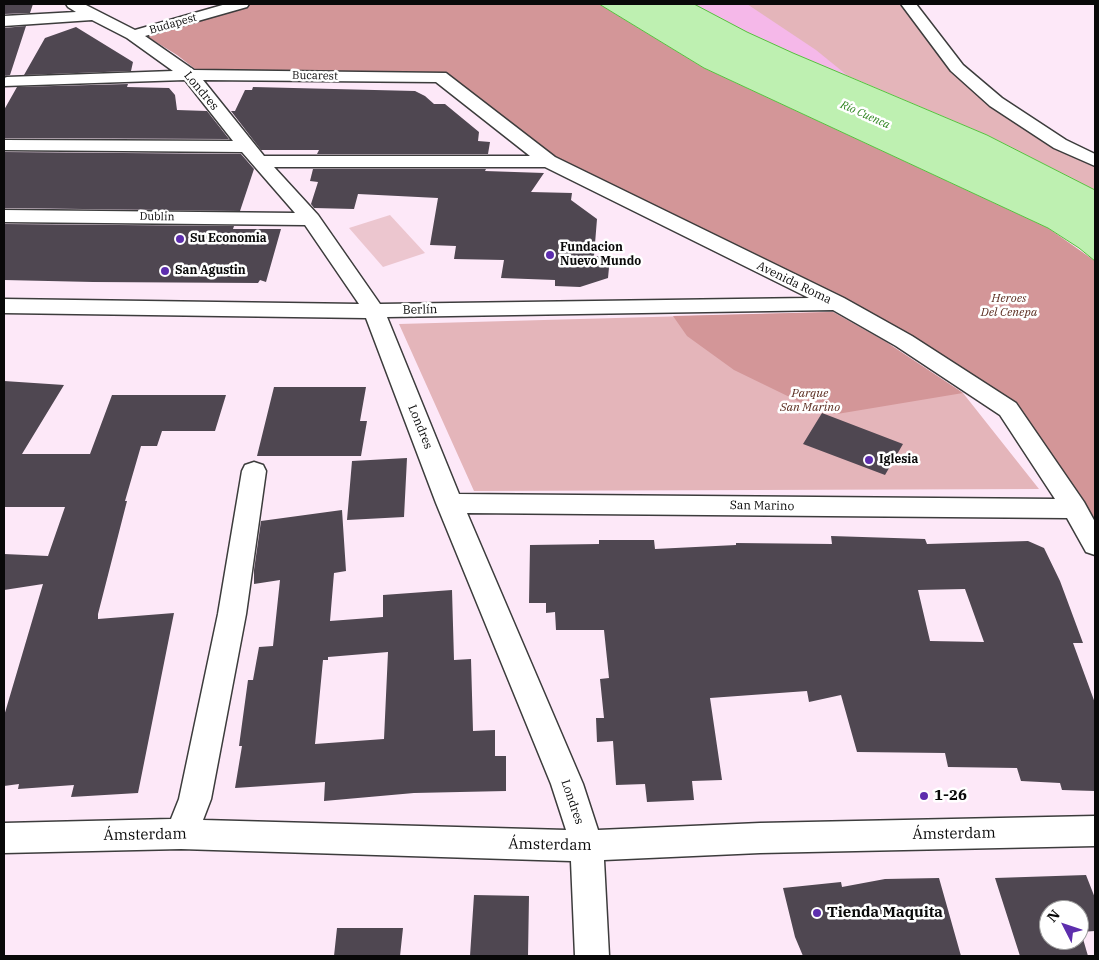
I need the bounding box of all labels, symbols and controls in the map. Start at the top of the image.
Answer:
street label: Budapest [148,11,198,37]
street label: Londres [181,69,221,113]
street label: Bucarest [292,69,338,83]
water label: Río Cuenca [838,98,892,132]
street label: Dublin [139,210,175,224]
place label: Su Economia [190,232,267,246]
marker: Su Economia [174,233,186,245]
place label: Fundacion Nuevo Mundo [560,241,641,269]
marker: Fundacion Nuevo Mundo [544,249,556,261]
street label: Avenida Roma [754,259,834,307]
place label: San Agustin [175,264,246,278]
marker: San Agustin [159,265,171,277]
park label: Heroes Del Cenepa [981,292,1037,320]
street label: Berlín [402,302,438,318]
park label: Parque San Marino [780,387,840,415]
street label: Londres [405,403,435,451]
place label: Iglesia [879,453,918,467]
marker: Iglesia [863,454,875,466]
street label: San Marino [730,498,794,514]
street label: Londres [558,778,586,826]
place label: 1-26 [934,787,967,805]
marker: 1-26 [918,790,930,802]
street label: Ámsterdam [912,824,996,844]
street label: Ámsterdam [103,825,187,845]
street label: Ámsterdam [508,835,592,855]
north arrow [1039,900,1089,950]
place label: Tienda Maquita [827,904,943,922]
text: N [1043,906,1064,926]
marker: Tienda Maquita [811,907,823,919]

